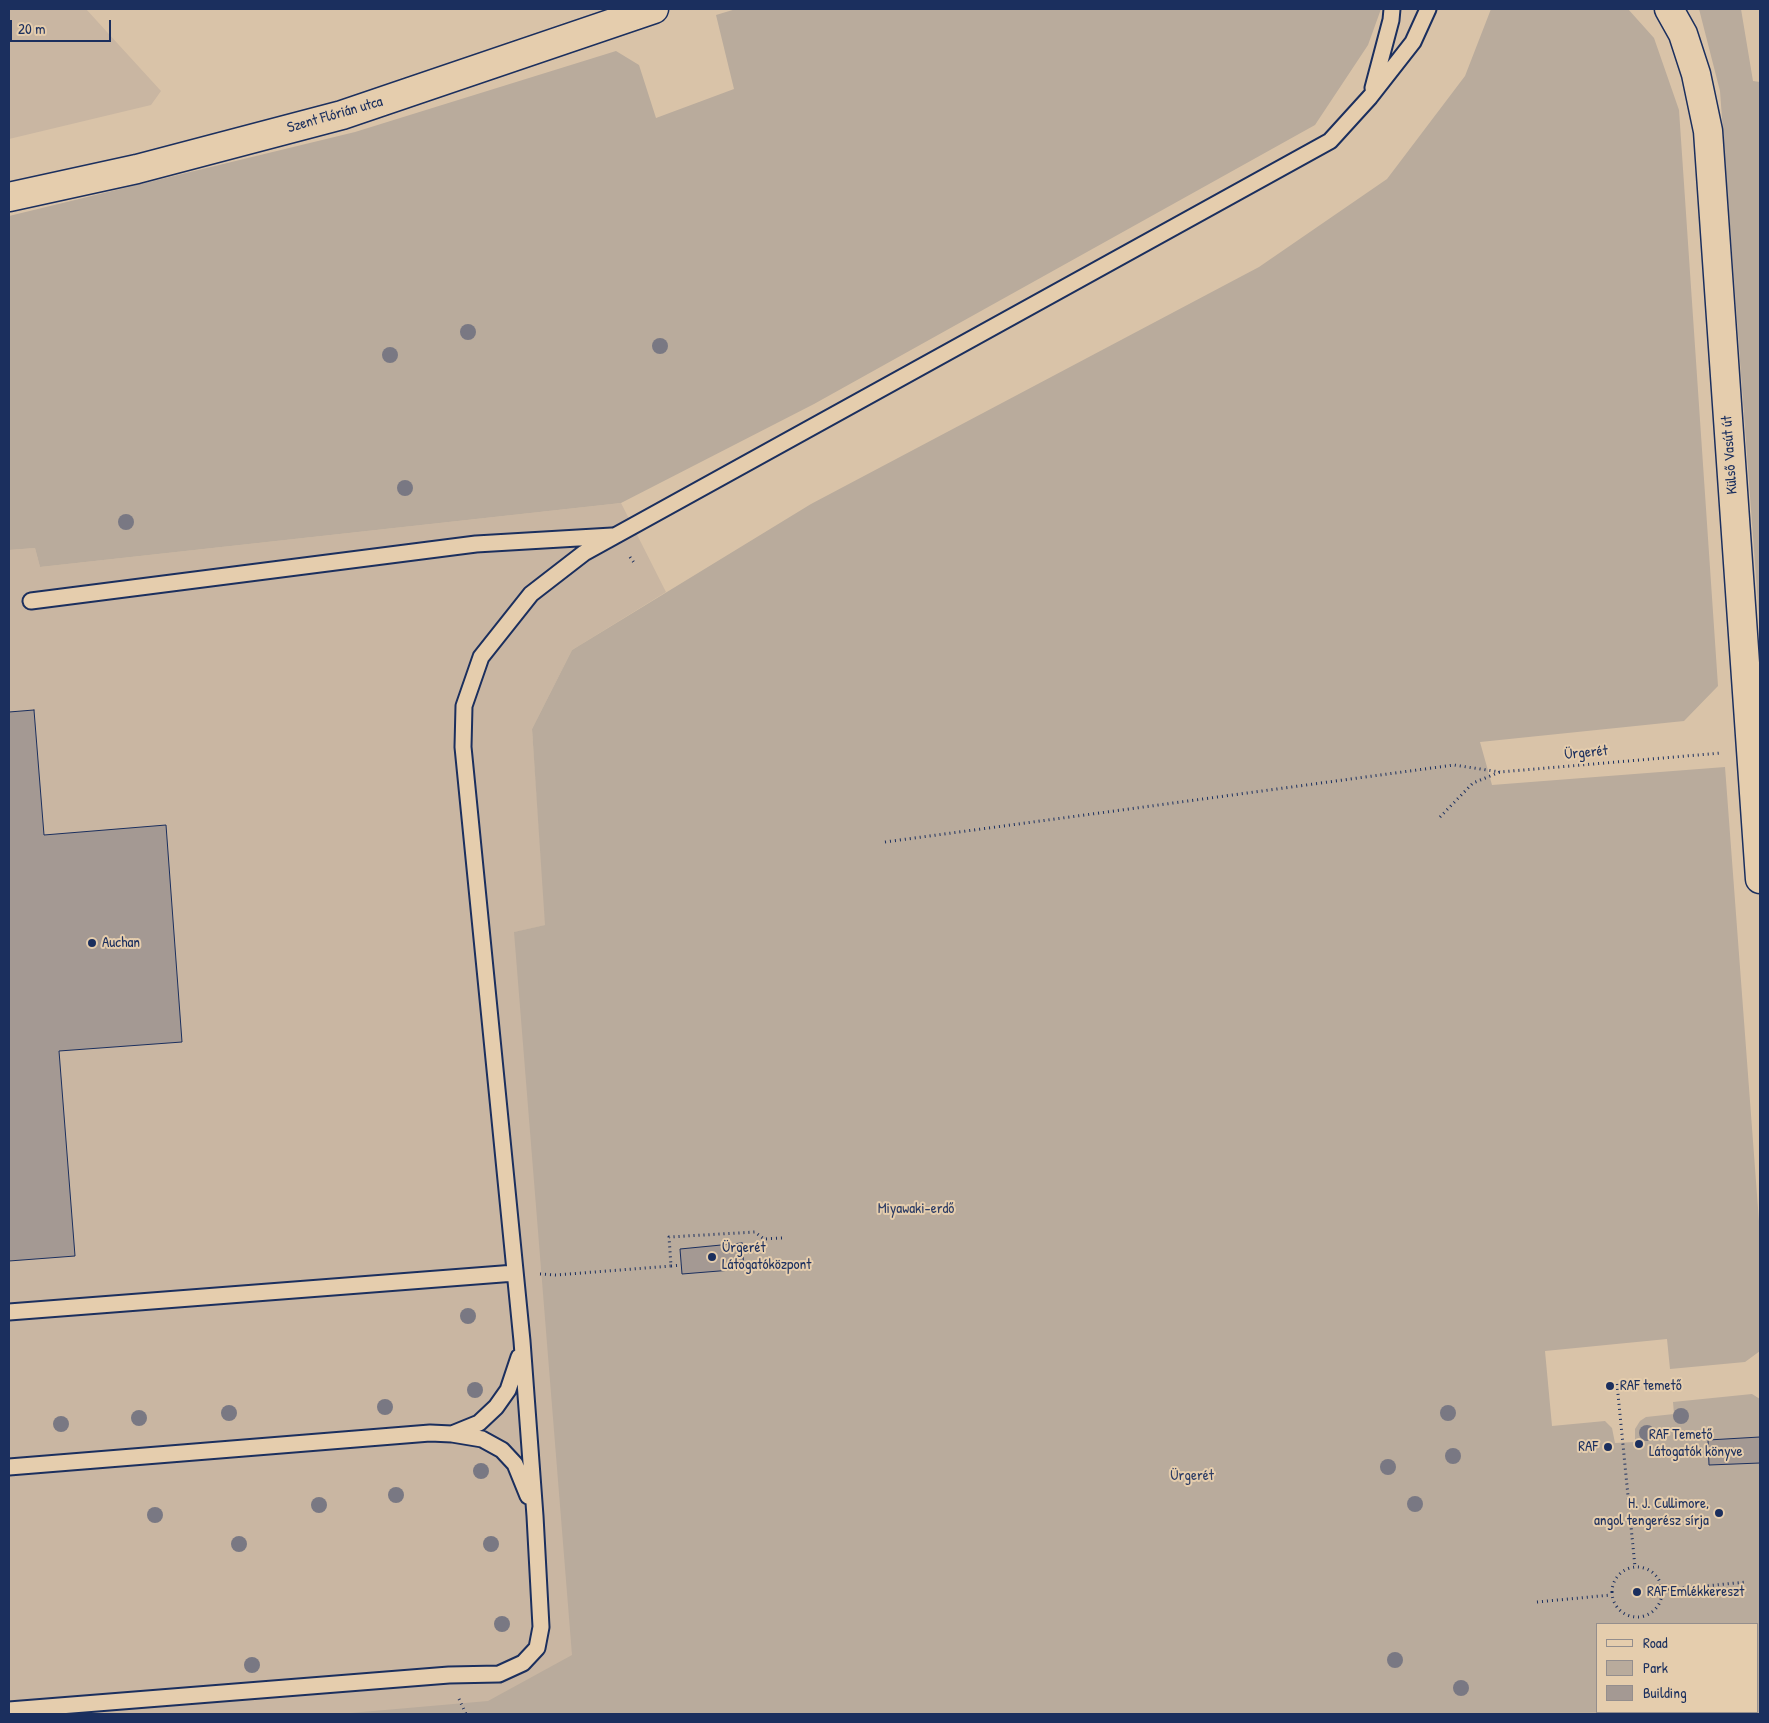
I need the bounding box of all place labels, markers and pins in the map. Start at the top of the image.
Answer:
place label: Auchan [102,934,140,952]
marker: Auchan [86,937,98,949]
place label: Ürgerét Látogatóközpont [722,1239,812,1274]
marker: Ürgerét Látogatóközpont [706,1251,718,1263]
place label: RAF temető [1620,1377,1682,1395]
marker: RAF temető [1604,1380,1616,1392]
place label: RAF Temető Látogatók könyve [1649,1426,1742,1461]
place label: RAF [1578,1438,1598,1456]
marker: RAF Temető Látogatók könyve [1633,1438,1645,1450]
marker: RAF [1602,1441,1614,1453]
place label: H. J. Cullimore, angol tengerész sírja [1594,1495,1709,1530]
marker: H. J. Cullimore, angol tengerész sírja [1713,1507,1725,1519]
place label: RAF Emlékkereszt [1647,1583,1745,1601]
marker: RAF Emlékkereszt [1631,1586,1643,1598]

